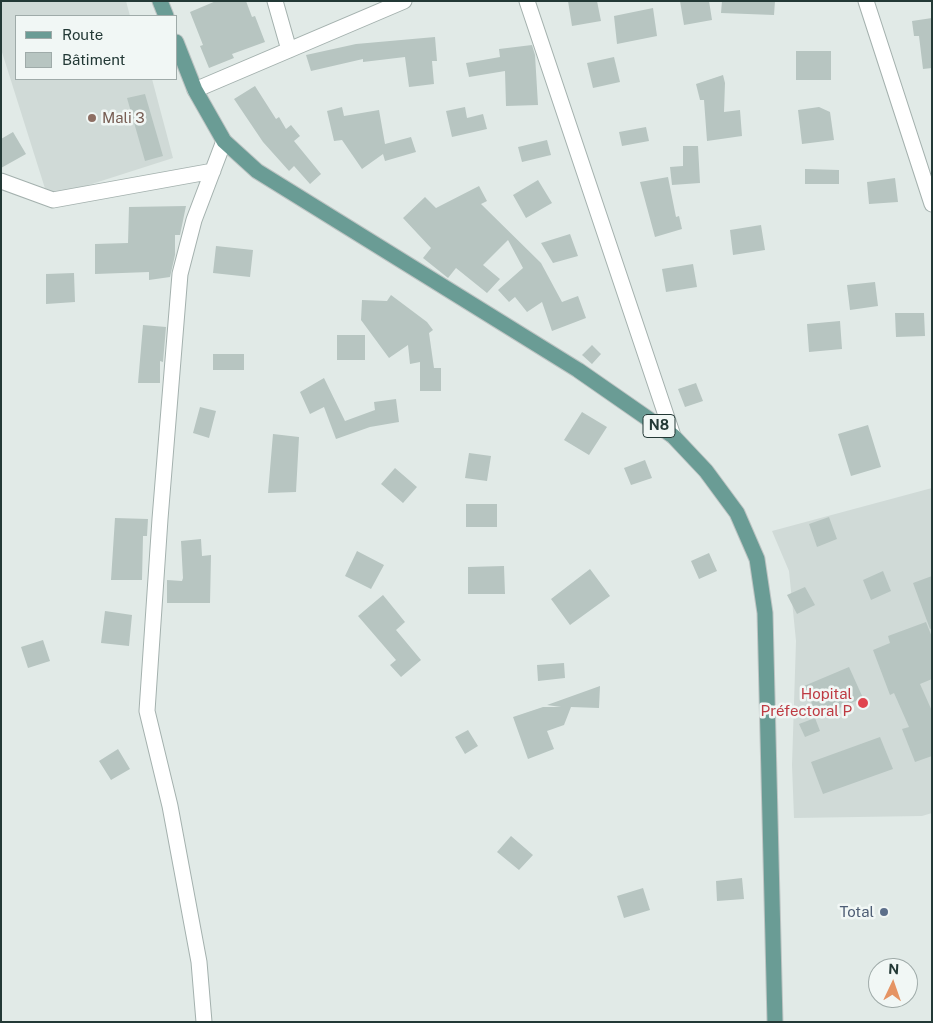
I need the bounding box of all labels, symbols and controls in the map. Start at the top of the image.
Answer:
legend [15,15,178,80]
text: Route [62,26,103,43]
text: Bâtiment [62,51,125,68]
place label: Mali 3 [102,109,145,127]
marker: Mali 3 [86,112,98,124]
road number: N8 [643,414,675,438]
place label: Hopital Préfectoral P [761,685,852,720]
marker: Hopital Préfectoral P [856,696,870,710]
place label: Total [839,903,874,921]
marker: Total [878,906,890,918]
north arrow [868,958,918,1008]
text: N [888,961,900,977]

